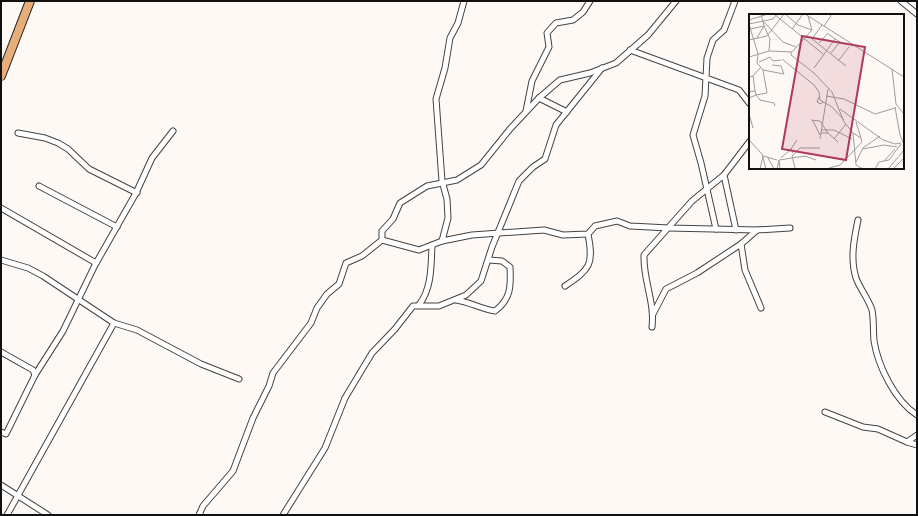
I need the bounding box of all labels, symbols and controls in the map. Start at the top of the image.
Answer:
inset map [749,14,904,169]

